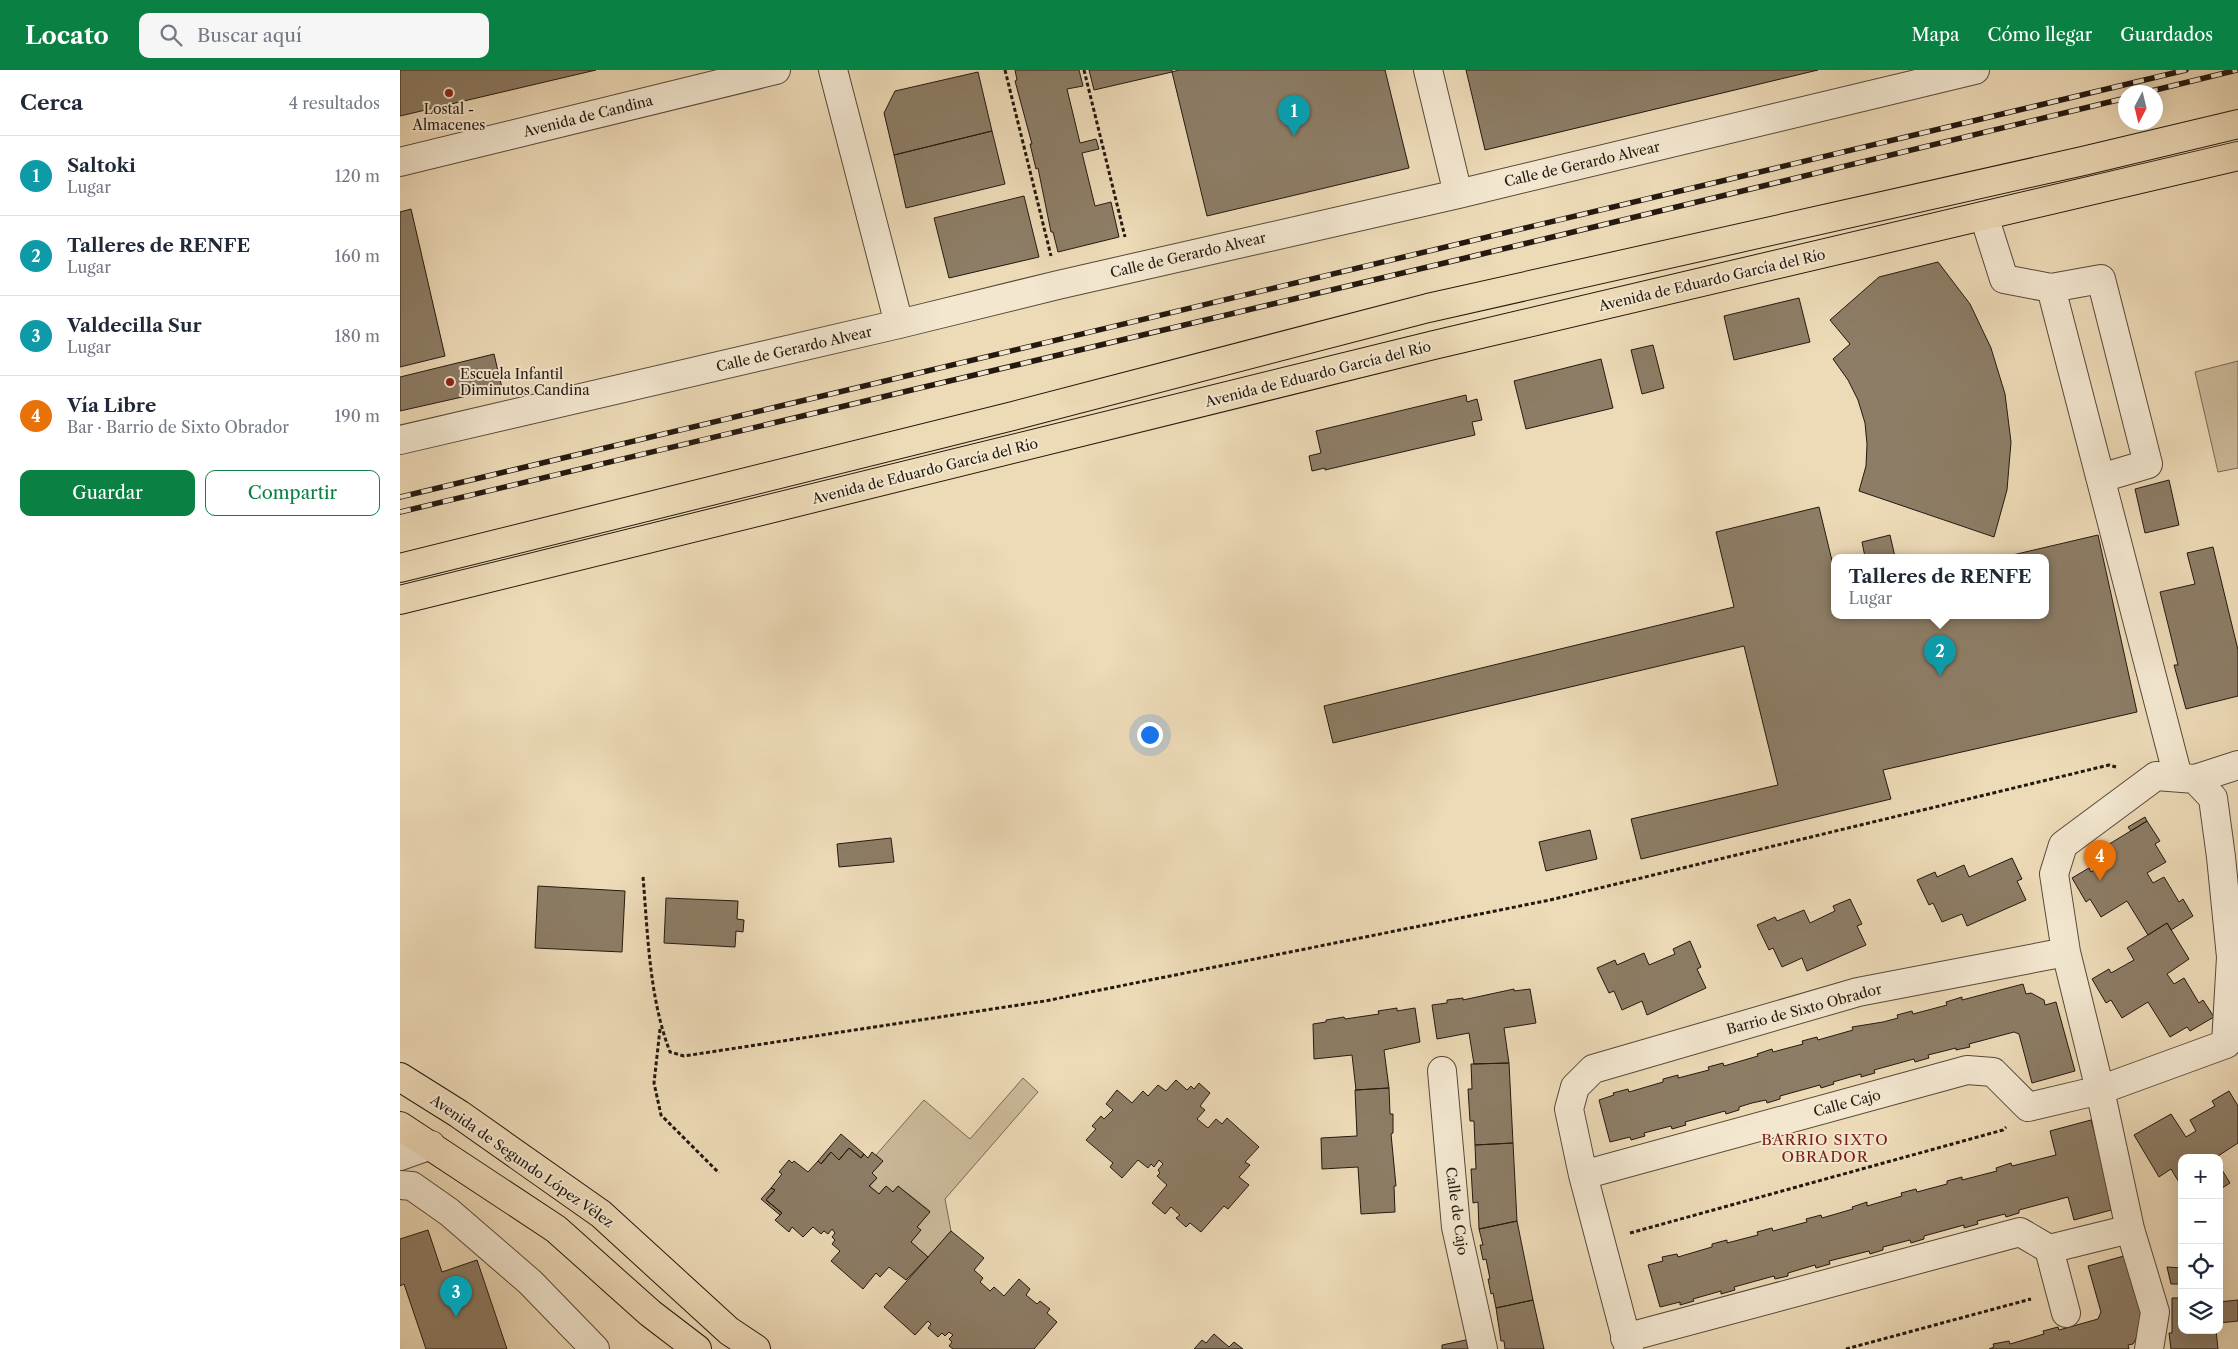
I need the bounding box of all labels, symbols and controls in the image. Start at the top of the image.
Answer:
search box [139,13,489,58]
text: Locato [25,21,109,50]
icon: search [157,21,185,49]
text: Buscar aquí [197,24,302,47]
text: Mapa [1911,24,1960,46]
text: Cómo llegar [1988,24,2092,46]
text: Guardados [2120,24,2213,46]
north arrow [2118,85,2163,130]
marker: Lostal - Almacenes [443,87,455,99]
text: Cerca [20,90,83,115]
street label: Avenida de Candina [520,91,655,141]
text: 4 resultados [289,93,380,113]
pin: 1 [1278,95,1310,136]
place label: Lostal - Almacenes [412,100,485,134]
street label: Calle de Gerardo Alvear [1502,137,1662,191]
text: Saltoki [67,154,136,177]
text: 1 [32,166,40,186]
text: 120 m [335,166,380,186]
text: Lugar [67,177,111,197]
street label: Calle de Gerardo Alvear [1108,228,1268,282]
text: Talleres de RENFE [67,234,250,257]
street label: Avenida de Eduardo García del Río [1596,245,1827,315]
text: 2 [31,246,41,266]
text: 160 m [335,246,380,266]
text: Lugar [67,257,111,277]
text: Valdecilla Sur [67,314,202,337]
street label: Calle de Gerardo Alvear [714,322,874,376]
text: 3 [31,326,41,346]
text: 180 m [334,326,380,346]
text: Lugar [67,337,111,357]
street label: Avenida de Eduardo García del Río [1202,337,1433,411]
place label: Escuela Infantil Diminutos Candina [460,365,590,399]
marker: Escuela Infantil Diminutos Candina [444,376,456,388]
text: Vía Libre [67,394,156,417]
text: 4 [31,406,41,426]
text: 190 m [335,406,380,426]
text: Bar · Barrio de Sixto Obrador [67,417,289,437]
street label: Avenida de Eduardo García del Río [809,434,1040,508]
button: Guardar [20,470,195,516]
button: Compartir [205,470,380,516]
popup [1831,554,2049,619]
text: Talleres de RENFE [1848,565,2032,588]
text: Lugar [1848,588,1892,608]
pin: 2 [1924,635,1956,676]
your location [1137,722,1163,748]
pin: 4 [2084,840,2116,881]
street label: Barrio de Sixto Obrador [1724,980,1884,1038]
street label: Calle Cajo [1811,1085,1883,1121]
street label: Avenida de Segundo López Vélez [426,1090,617,1231]
district label: BARRIO SIXTO OBRADOR [1761,1130,1889,1166]
map controls [2178,1154,2223,1334]
button: + [2178,1154,2223,1199]
street label: Calle de Cajo [1442,1166,1472,1256]
button: − [2178,1199,2223,1244]
button: locate [2178,1244,2223,1289]
pin: 3 [440,1276,472,1317]
button: layers [2178,1289,2223,1334]

